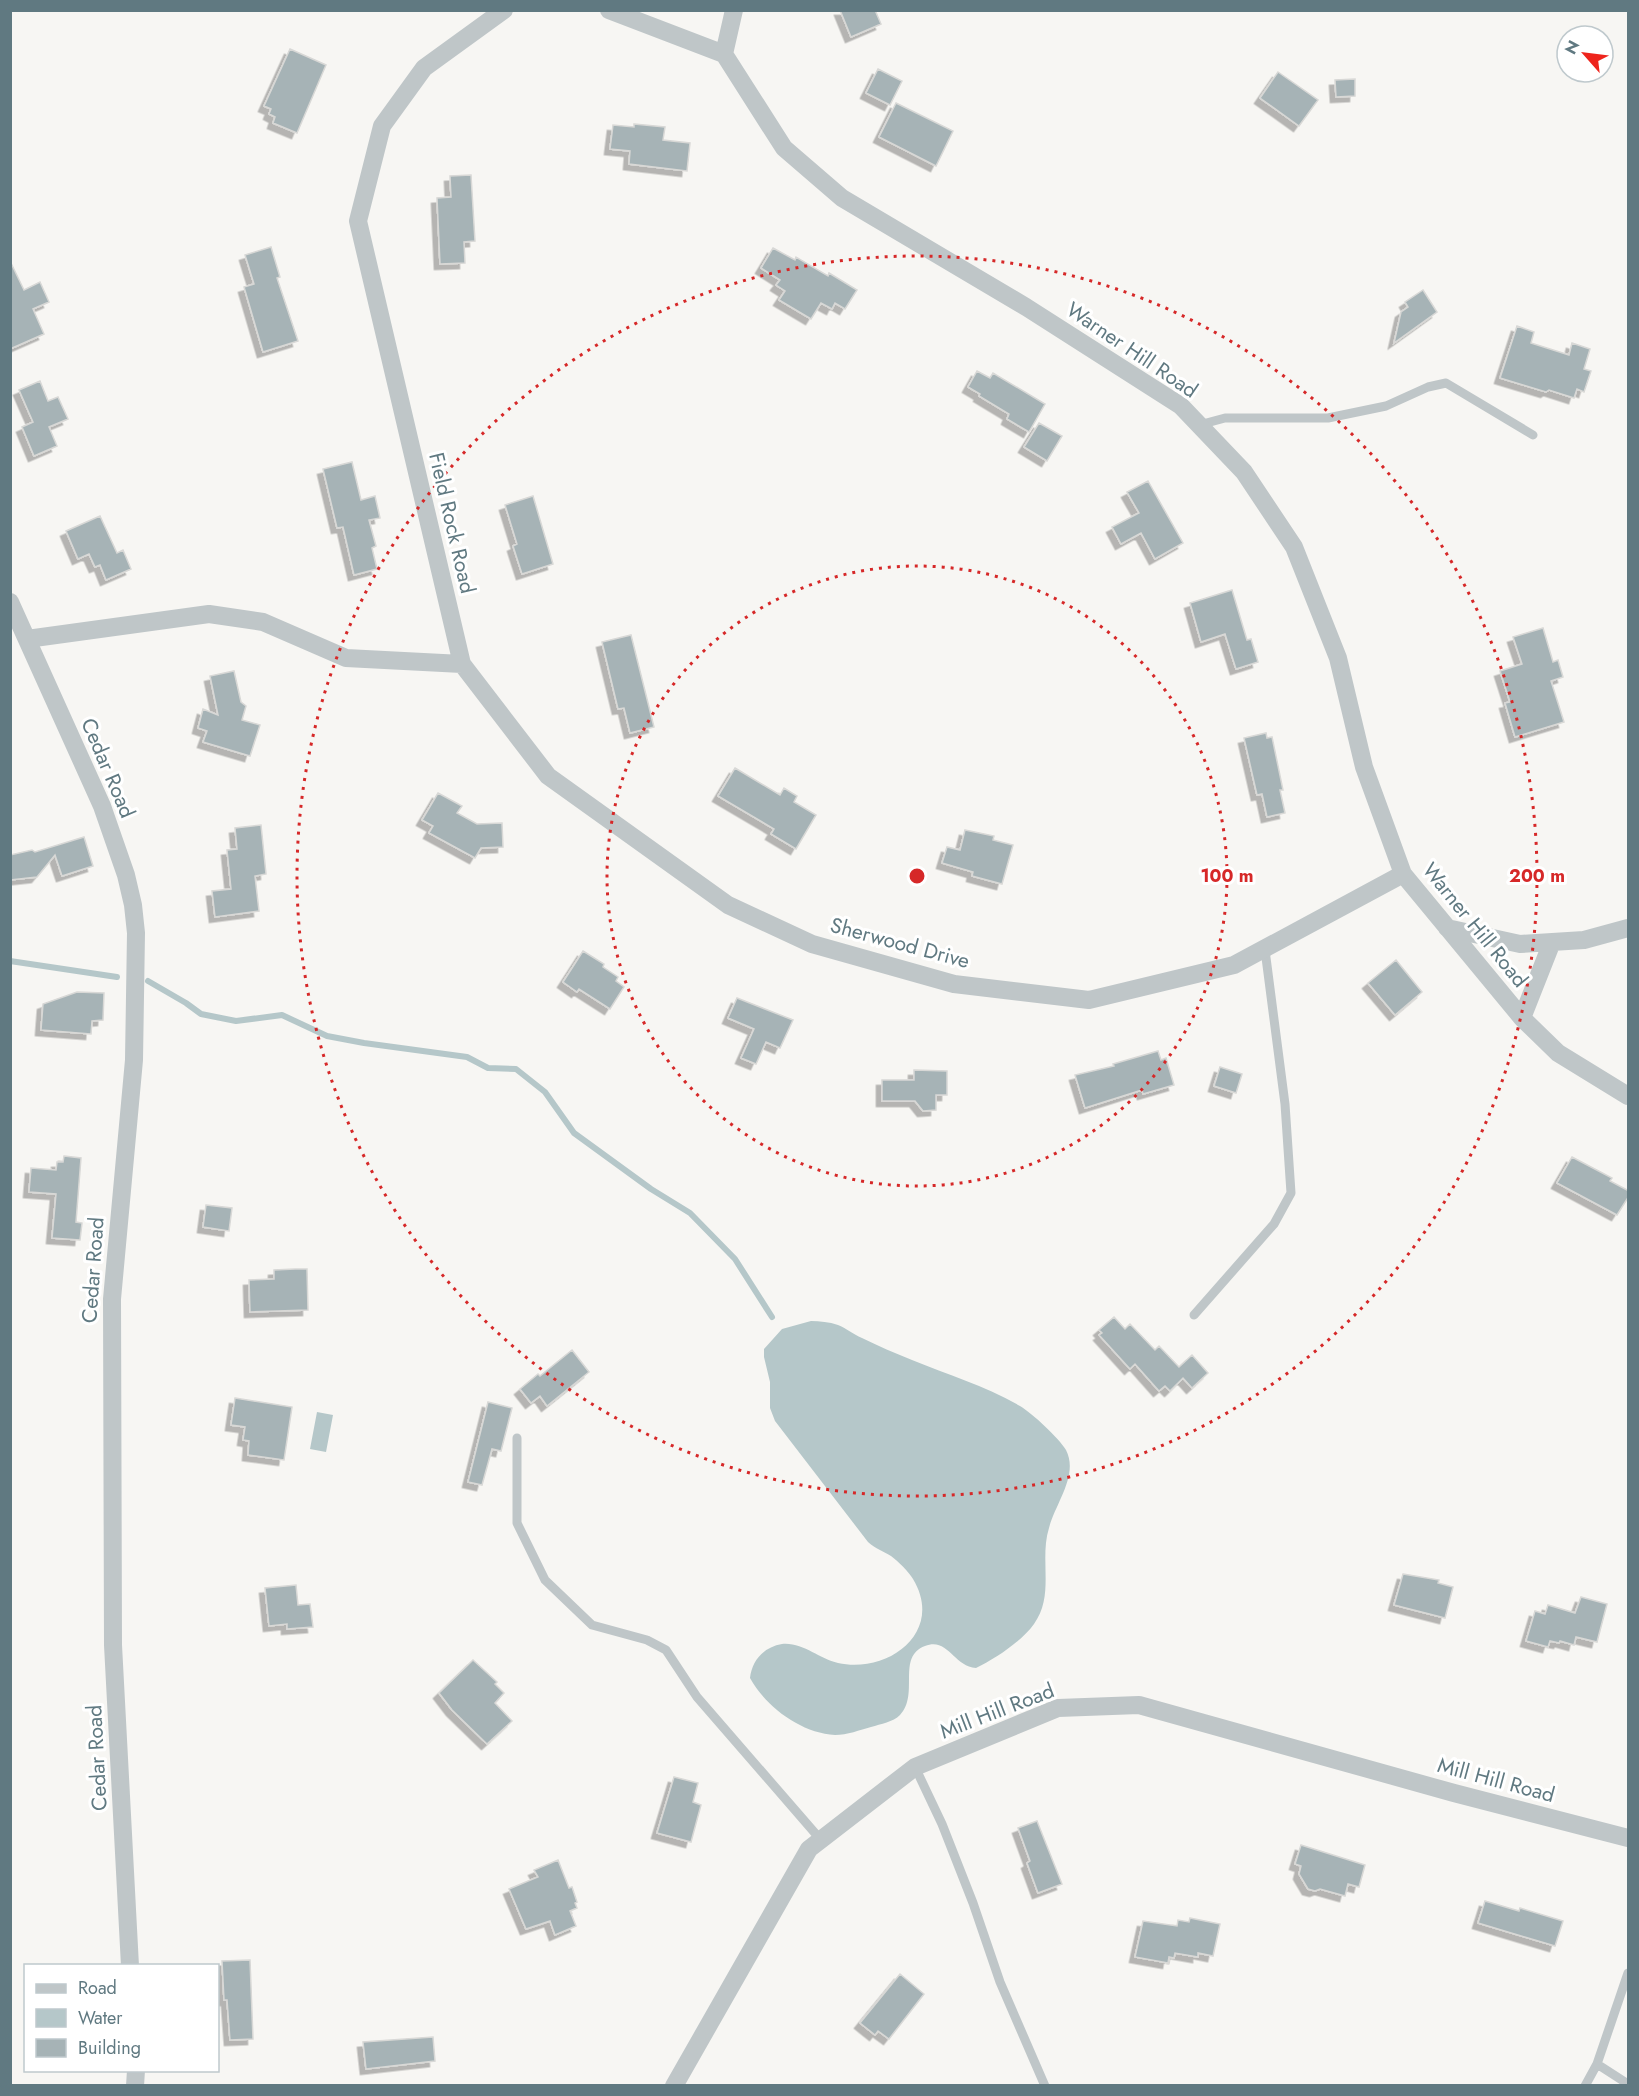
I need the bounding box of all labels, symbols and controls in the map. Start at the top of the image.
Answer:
north arrow [1555,24,1615,84]
text: N [1559,36,1585,58]
street label: Warner Hill Road [1060,295,1204,405]
street label: Field Rock Road [421,449,483,597]
street label: Cedar Road [73,713,143,823]
street label: Warner Hill Road [1415,856,1535,994]
text: 100 m [1200,863,1254,889]
text: 200 m [1509,863,1565,889]
centre of rings [907,866,927,886]
street label: Sherwood Drive [827,910,973,976]
street label: Cedar Road [74,1216,112,1324]
street label: Mill Hill Road [936,1675,1058,1747]
street label: Cedar Road [79,1704,115,1812]
street label: Mill Hill Road [1434,1750,1558,1810]
legend [24,1964,219,2072]
text: Road [78,1975,117,2001]
text: Water [78,2005,123,2031]
text: Building [78,2035,141,2061]

